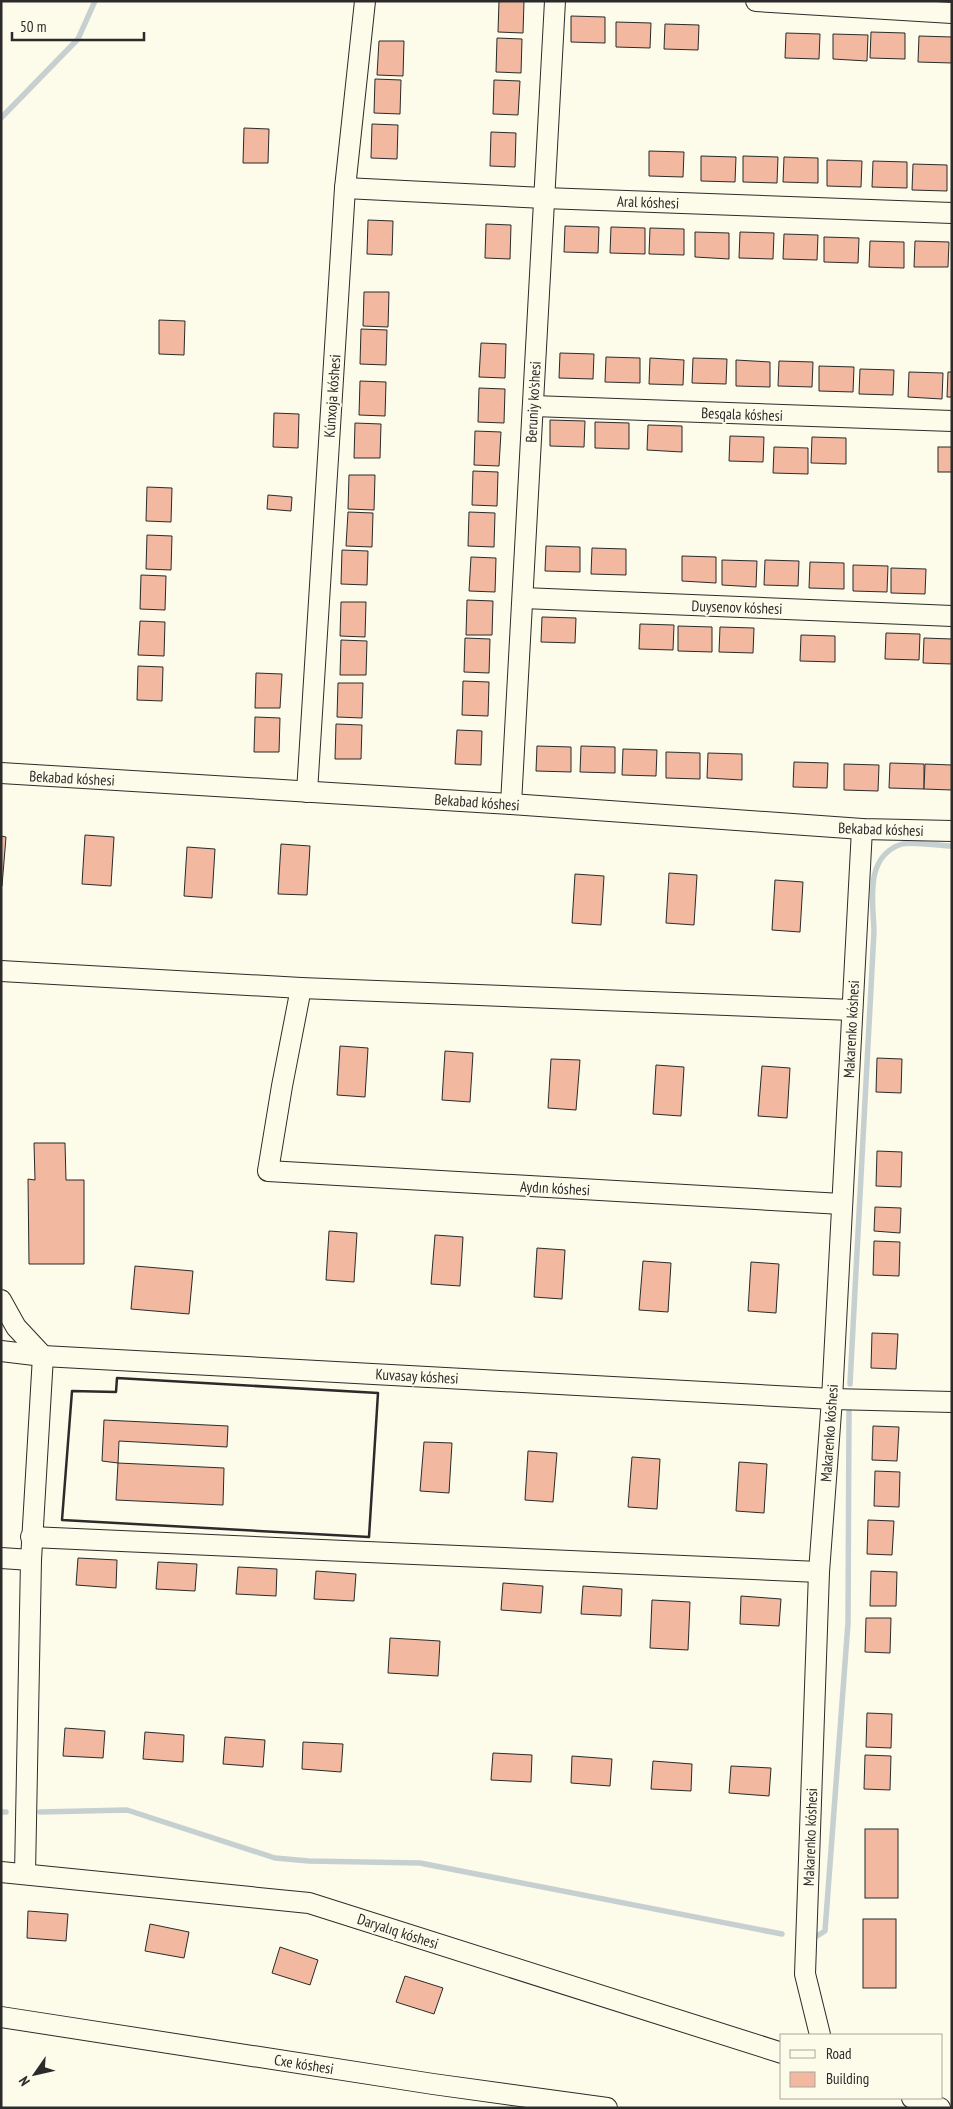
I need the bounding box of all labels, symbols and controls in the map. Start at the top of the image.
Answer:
scale bar [12,10,145,42]
text: 50 m [20,17,46,36]
street label: Aral kóshesi [617,191,679,213]
street label: Kúnxoja kóshesi [320,354,344,438]
street label: Beruniy ko'shesi [521,361,545,443]
street label: Besqala kóshesi [701,403,783,425]
street label: Duysenov kóshesi [691,596,783,618]
street label: Bekabad kóshesi [29,766,115,790]
street label: Bekabad kóshesi [434,790,520,814]
street label: Bekabad kóshesi [838,818,924,840]
street label: Makarenko kóshesi [839,980,863,1078]
street label: Aydın kóshesi [519,1177,591,1199]
street label: Kuvasay kóshesi [375,1364,459,1388]
street label: Makarenko kóshesi [816,1383,842,1483]
street label: Makarenko kóshesi [799,1788,821,1886]
street label: Daryalıq kóshesi [355,1909,441,1953]
legend [780,2034,943,2099]
text: Road [826,2044,852,2063]
north arrow [10,2049,60,2099]
street label: Cxe kóshesi [273,2050,335,2078]
text: Building [826,2069,869,2088]
text: N [15,2073,34,2089]

